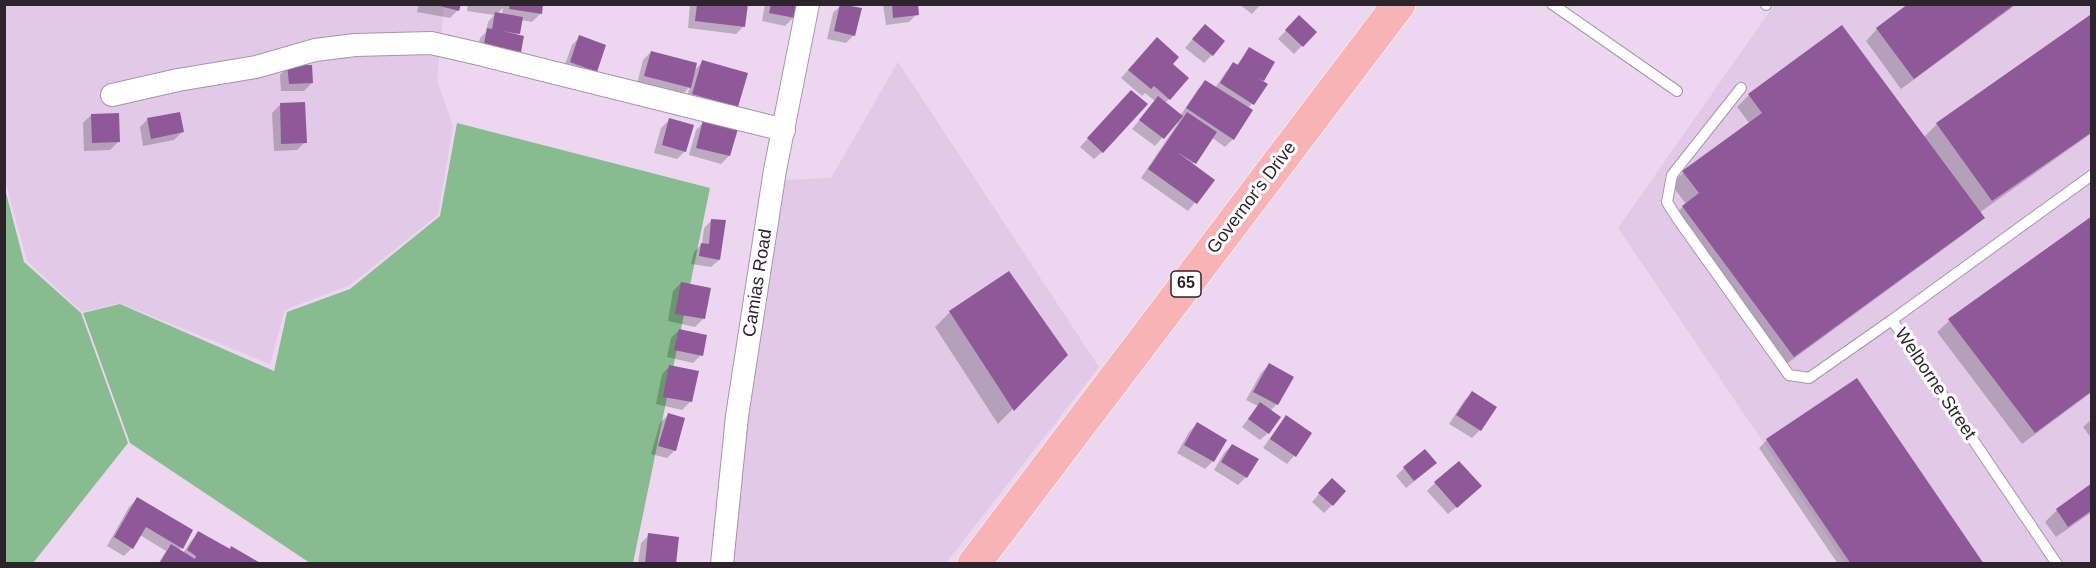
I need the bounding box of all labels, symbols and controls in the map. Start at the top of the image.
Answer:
street label: Governor's Drive [1203,138,1301,258]
street label: Camias Road [739,227,777,339]
road number: 65 [1171,271,1201,297]
street label: Welborne Street [1890,324,1980,444]

